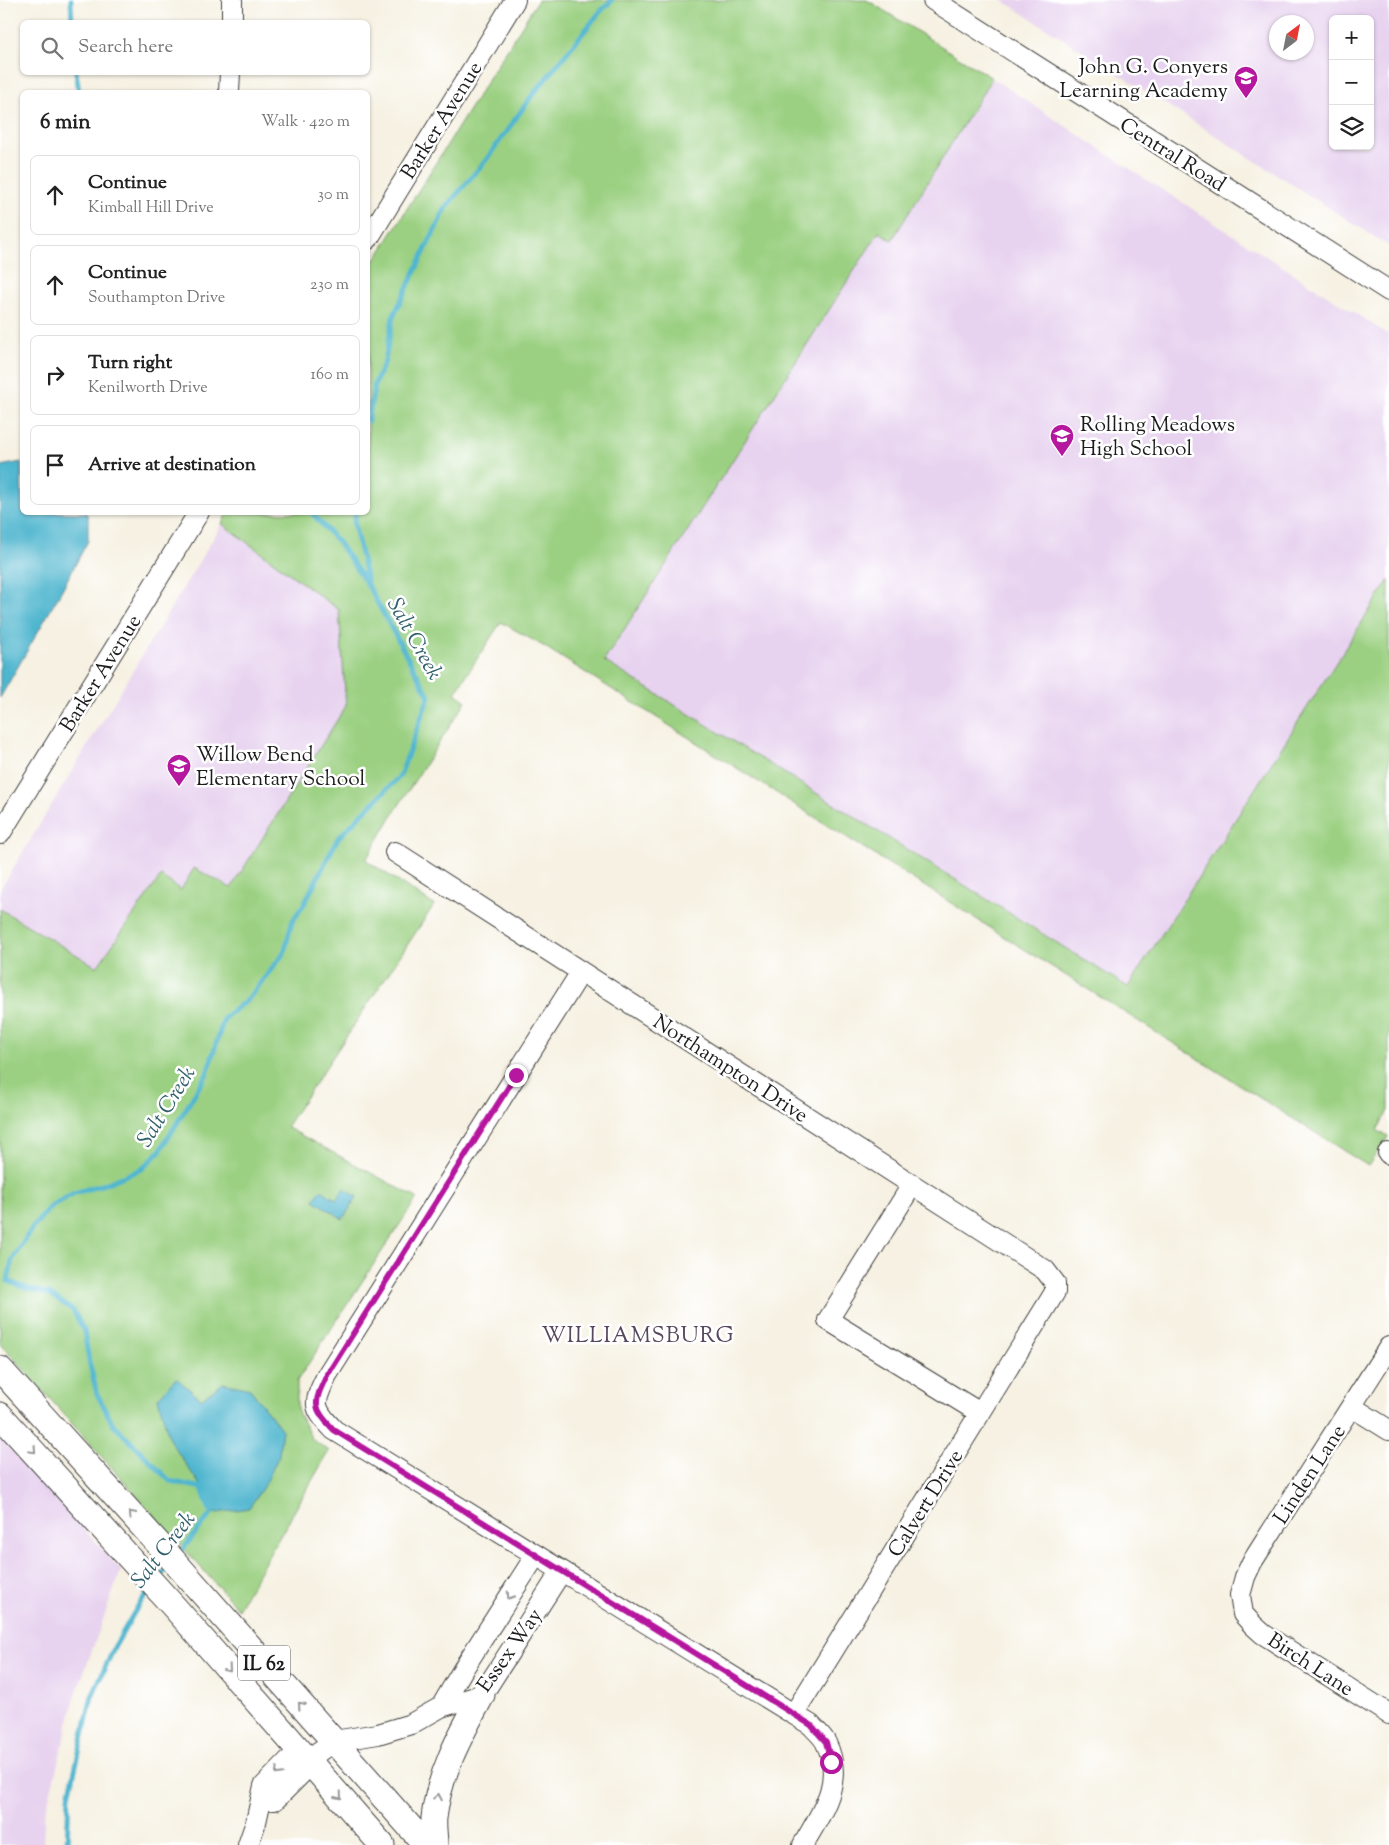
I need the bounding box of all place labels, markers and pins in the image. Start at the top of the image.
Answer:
place label: John G. Conyers Learning Academy [1059,53,1229,107]
school or university icon: John G. Conyers Learning Academy [1233,65,1259,99]
place label: Rolling Meadows High School [1080,411,1235,465]
school or university icon: Rolling Meadows High School [1049,423,1075,457]
place label: Willow Bend Elementary School [196,741,366,795]
school or university icon: Willow Bend Elementary School [166,753,192,787]

